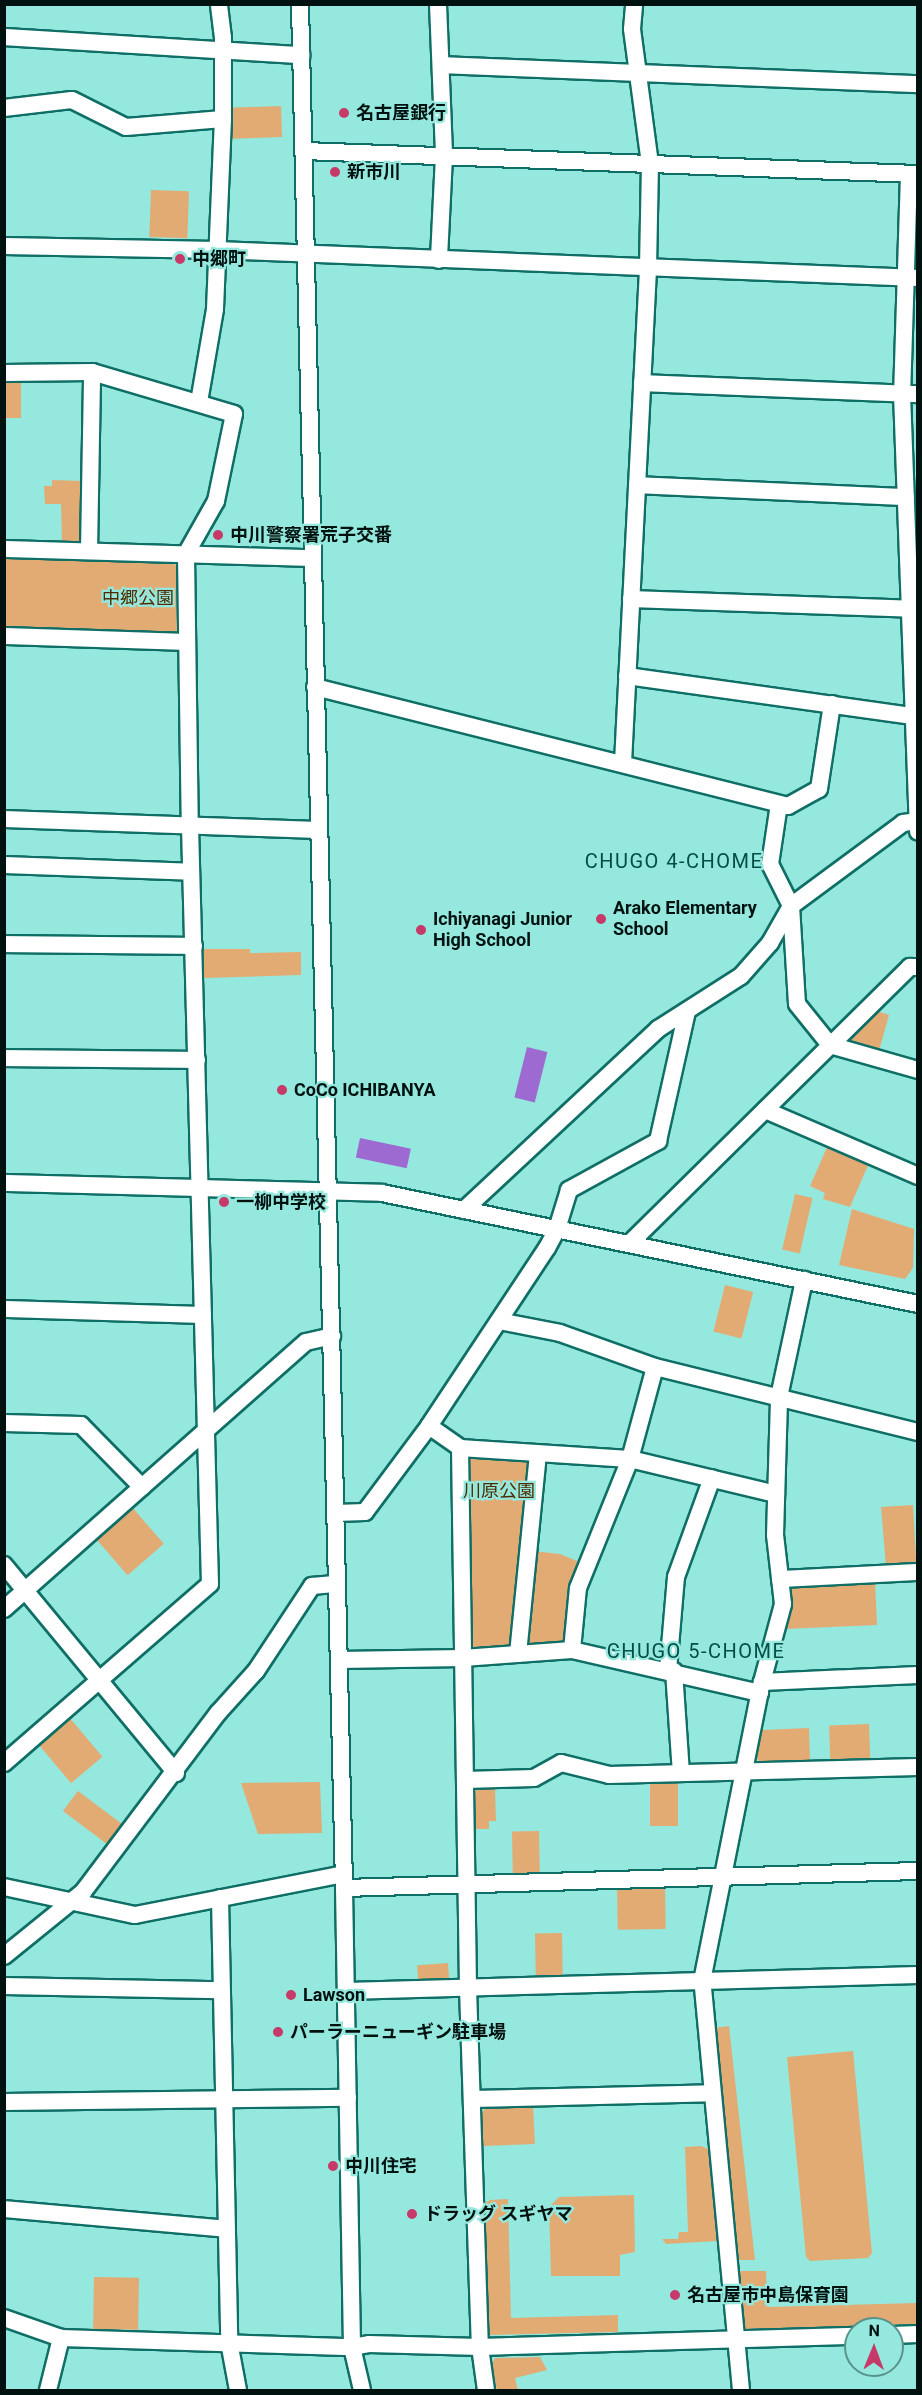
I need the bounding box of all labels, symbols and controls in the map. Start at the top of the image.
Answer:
place label: 名古屋銀行 [356,102,446,124]
marker: 名古屋銀行 [337,106,351,120]
place label: 新市川 [347,161,401,183]
marker: 新市川 [328,165,342,179]
place label: 中郷町 [192,248,246,270]
marker: 中郷町 [173,252,187,266]
place label: 中川警察署荒子交番 [230,524,392,546]
marker: 中川警察署荒子交番 [211,528,225,542]
park label: 中郷公園 [102,587,174,609]
district label: CHUGO 4-CHOME [585,849,763,873]
place label: Arako Elementary School [613,898,757,940]
place label: Ichiyanagi Junior High School [433,909,572,952]
marker: Arako Elementary School [594,912,608,926]
marker: Ichiyanagi Junior High School [414,923,428,937]
place label: CoCo ICHIBANYA [294,1079,435,1101]
marker: CoCo ICHIBANYA [275,1083,289,1097]
place label: 一柳中学校 [236,1191,326,1213]
marker: 一柳中学校 [217,1195,231,1209]
park label: 川原公園 [463,1480,535,1502]
district label: CHUGO 5-CHOME [607,1639,785,1663]
place label: Lawson [303,1984,365,2006]
marker: Lawson [284,1988,298,2002]
place label: パーラーニューギン駐車場 [290,2021,506,2043]
marker: パーラーニューギン駐車場 [271,2025,285,2039]
place label: 中川住宅 [345,2155,417,2177]
marker: 中川住宅 [326,2159,340,2173]
place label: ドラッグ スギヤマ [424,2203,572,2225]
marker: ドラッグ スギヤマ [405,2207,419,2221]
place label: 名古屋市中島保育園 [687,2284,849,2306]
marker: 名古屋市中島保育園 [668,2288,682,2302]
north arrow [844,2317,904,2377]
text: N [868,2321,880,2340]

